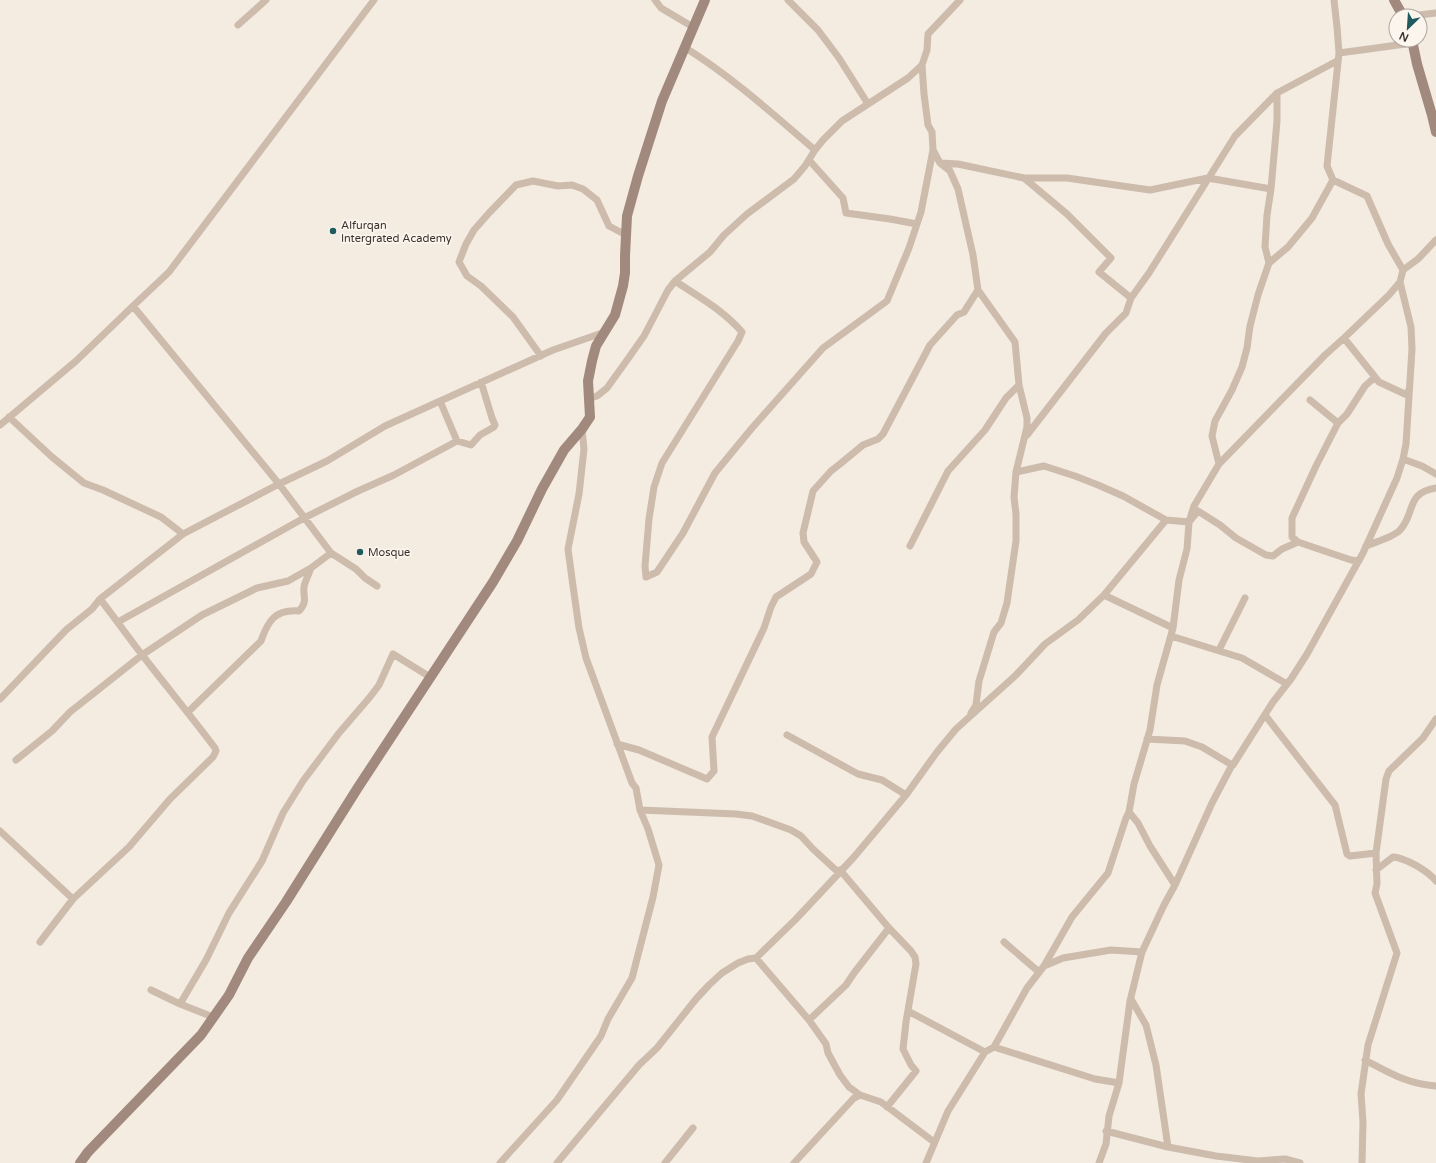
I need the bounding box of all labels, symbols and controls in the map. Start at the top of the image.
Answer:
north arrow [1388,8,1428,48]
text: N [1397,29,1411,44]
place label: Alfurqan Intergrated Academy [341,219,452,245]
marker: Alfurqan Intergrated Academy [328,226,338,236]
place label: Mosque [368,546,410,559]
marker: Mosque [355,547,365,557]

